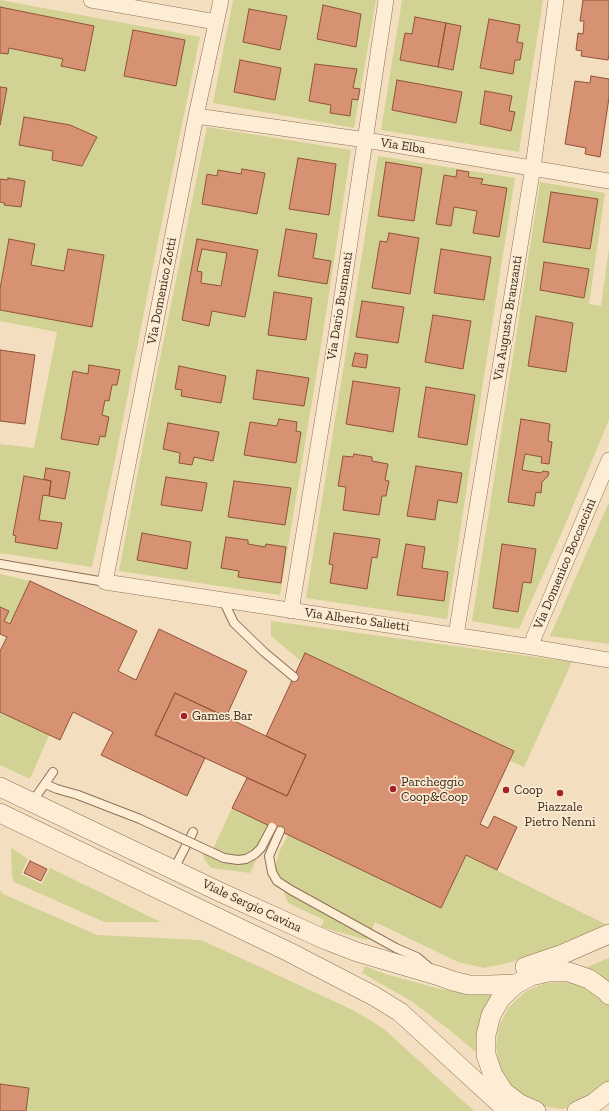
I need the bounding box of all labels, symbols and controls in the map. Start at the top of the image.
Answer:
street label: Via Elba [379,135,427,157]
street label: Via Domenico Zotti [144,236,180,346]
street label: Via Dario Busmanti [324,251,356,361]
street label: Via Augusto Branzanti [490,254,526,382]
street label: Via Domenico Boccaccini [530,496,600,632]
street label: Via Alberto Salietti [304,605,410,635]
place label: Games Bar [192,708,253,724]
marker: Games Bar [179,711,189,721]
place label: Parcheggio Coop&Coop [401,774,468,805]
place label: Coop [514,782,543,798]
marker: Parcheggio Coop&Coop [388,784,398,794]
marker: Coop [501,785,511,795]
marker: Piazzale Pietro Nenni [555,788,565,798]
place label: Piazzale Pietro Nenni [524,799,596,830]
street label: Viale Sergio Cavina [200,876,304,936]

